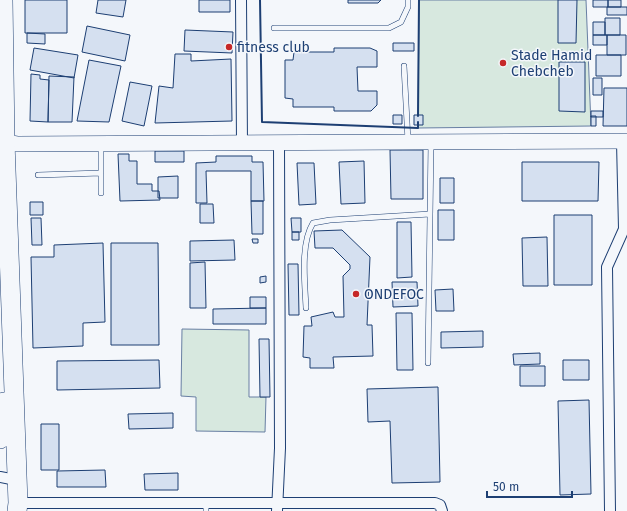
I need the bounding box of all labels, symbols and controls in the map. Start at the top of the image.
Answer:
place label: fitness club [237,39,310,56]
marker: fitness club [224,42,234,52]
place label: Stade Hamid Chebcheb [511,47,592,80]
marker: Stade Hamid Chebcheb [498,58,508,68]
place label: ONDEFOC [364,286,424,303]
marker: ONDEFOC [351,289,361,299]
scale bar [487,473,572,499]
text: 50 m [493,480,519,494]

